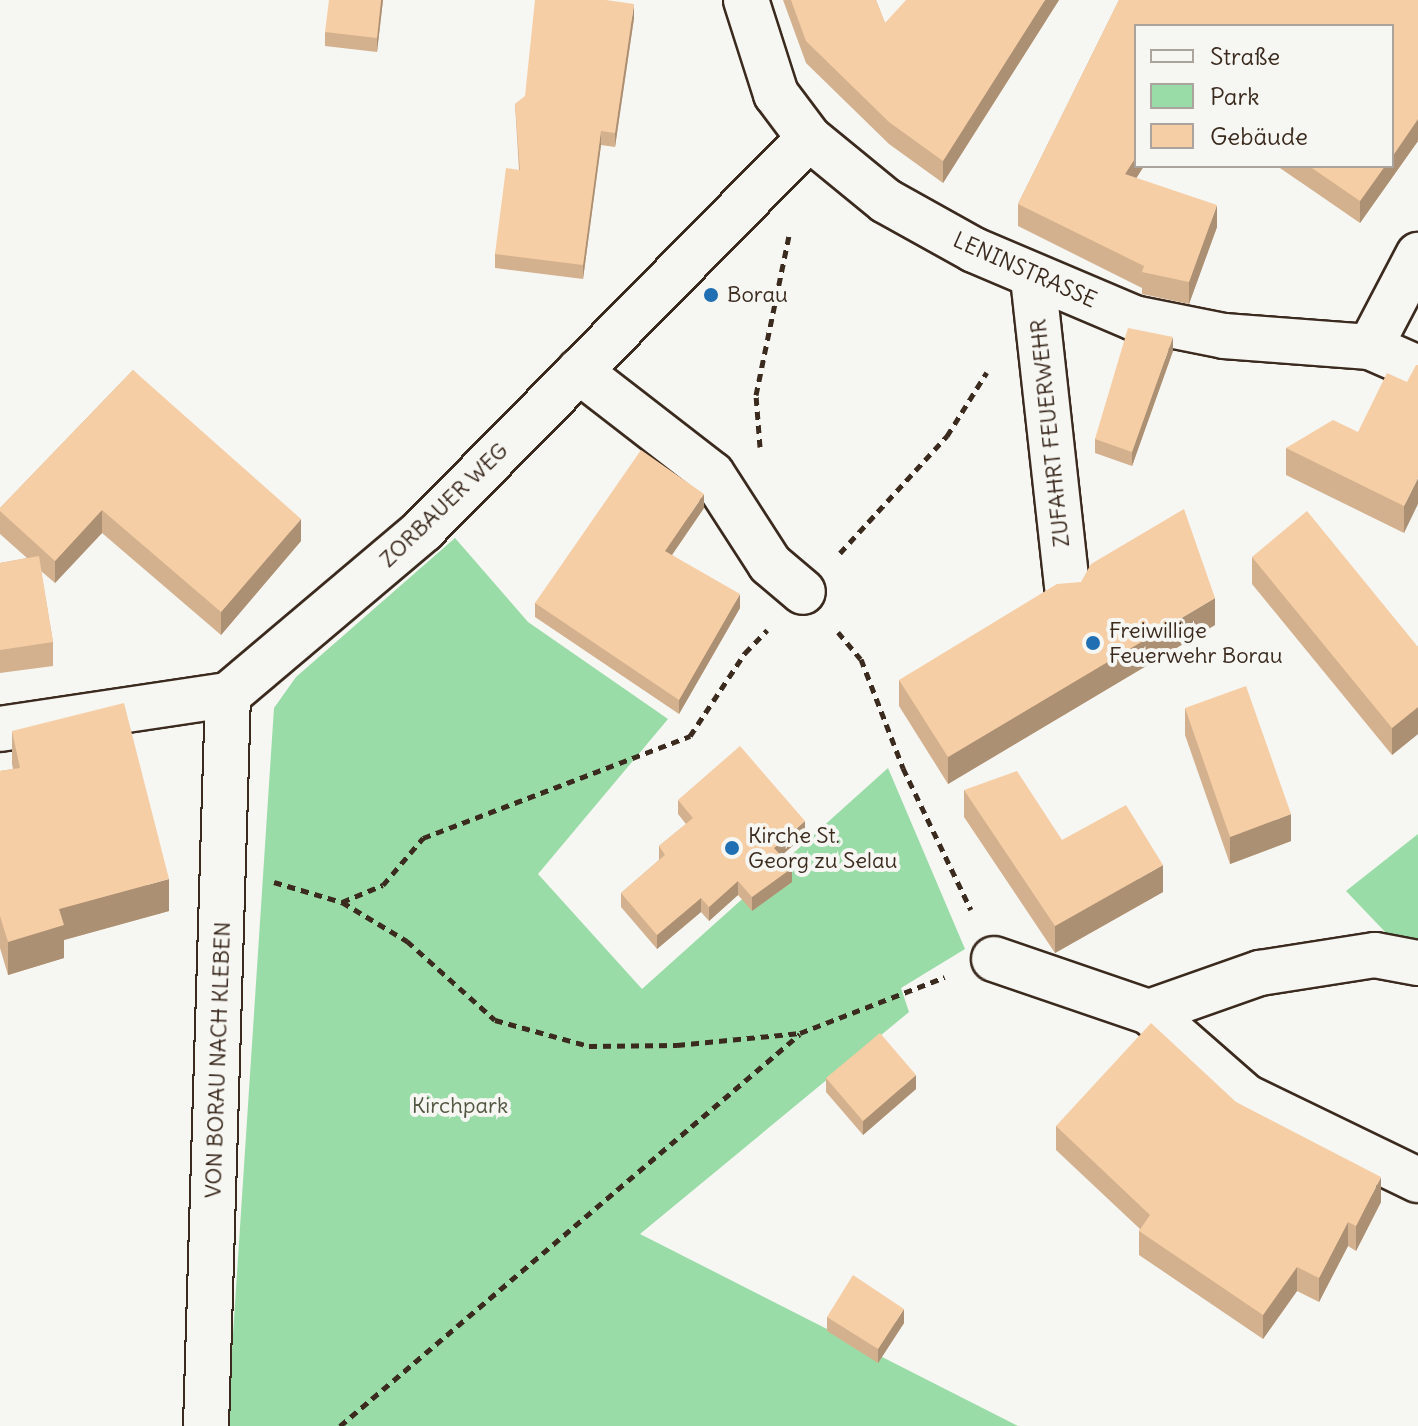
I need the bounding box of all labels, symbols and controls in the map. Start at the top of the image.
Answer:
legend [1134,24,1394,168]
text: Straße [1210,41,1280,71]
text: Park [1210,81,1260,111]
text: Gebäude [1210,121,1308,151]
street label: LENINSTRASSE [949,227,1101,313]
place label: Borau [727,282,788,308]
marker: Borau [702,286,720,304]
street label: ZUFAHRT FEUERWEHR [1025,318,1075,548]
street label: ZORBAUER WEG [375,437,513,573]
place label: Freiwillige Feuerwehr Borau [1109,617,1283,668]
marker: Freiwillige Feuerwehr Borau [1084,634,1102,652]
place label: Kirche St. Georg zu Selau [748,822,897,874]
marker: Kirche St. Georg zu Selau [723,839,741,857]
street label: VON BORAU NACH KLEBEN [200,921,236,1199]
park label: Kirchpark [412,1093,508,1119]

